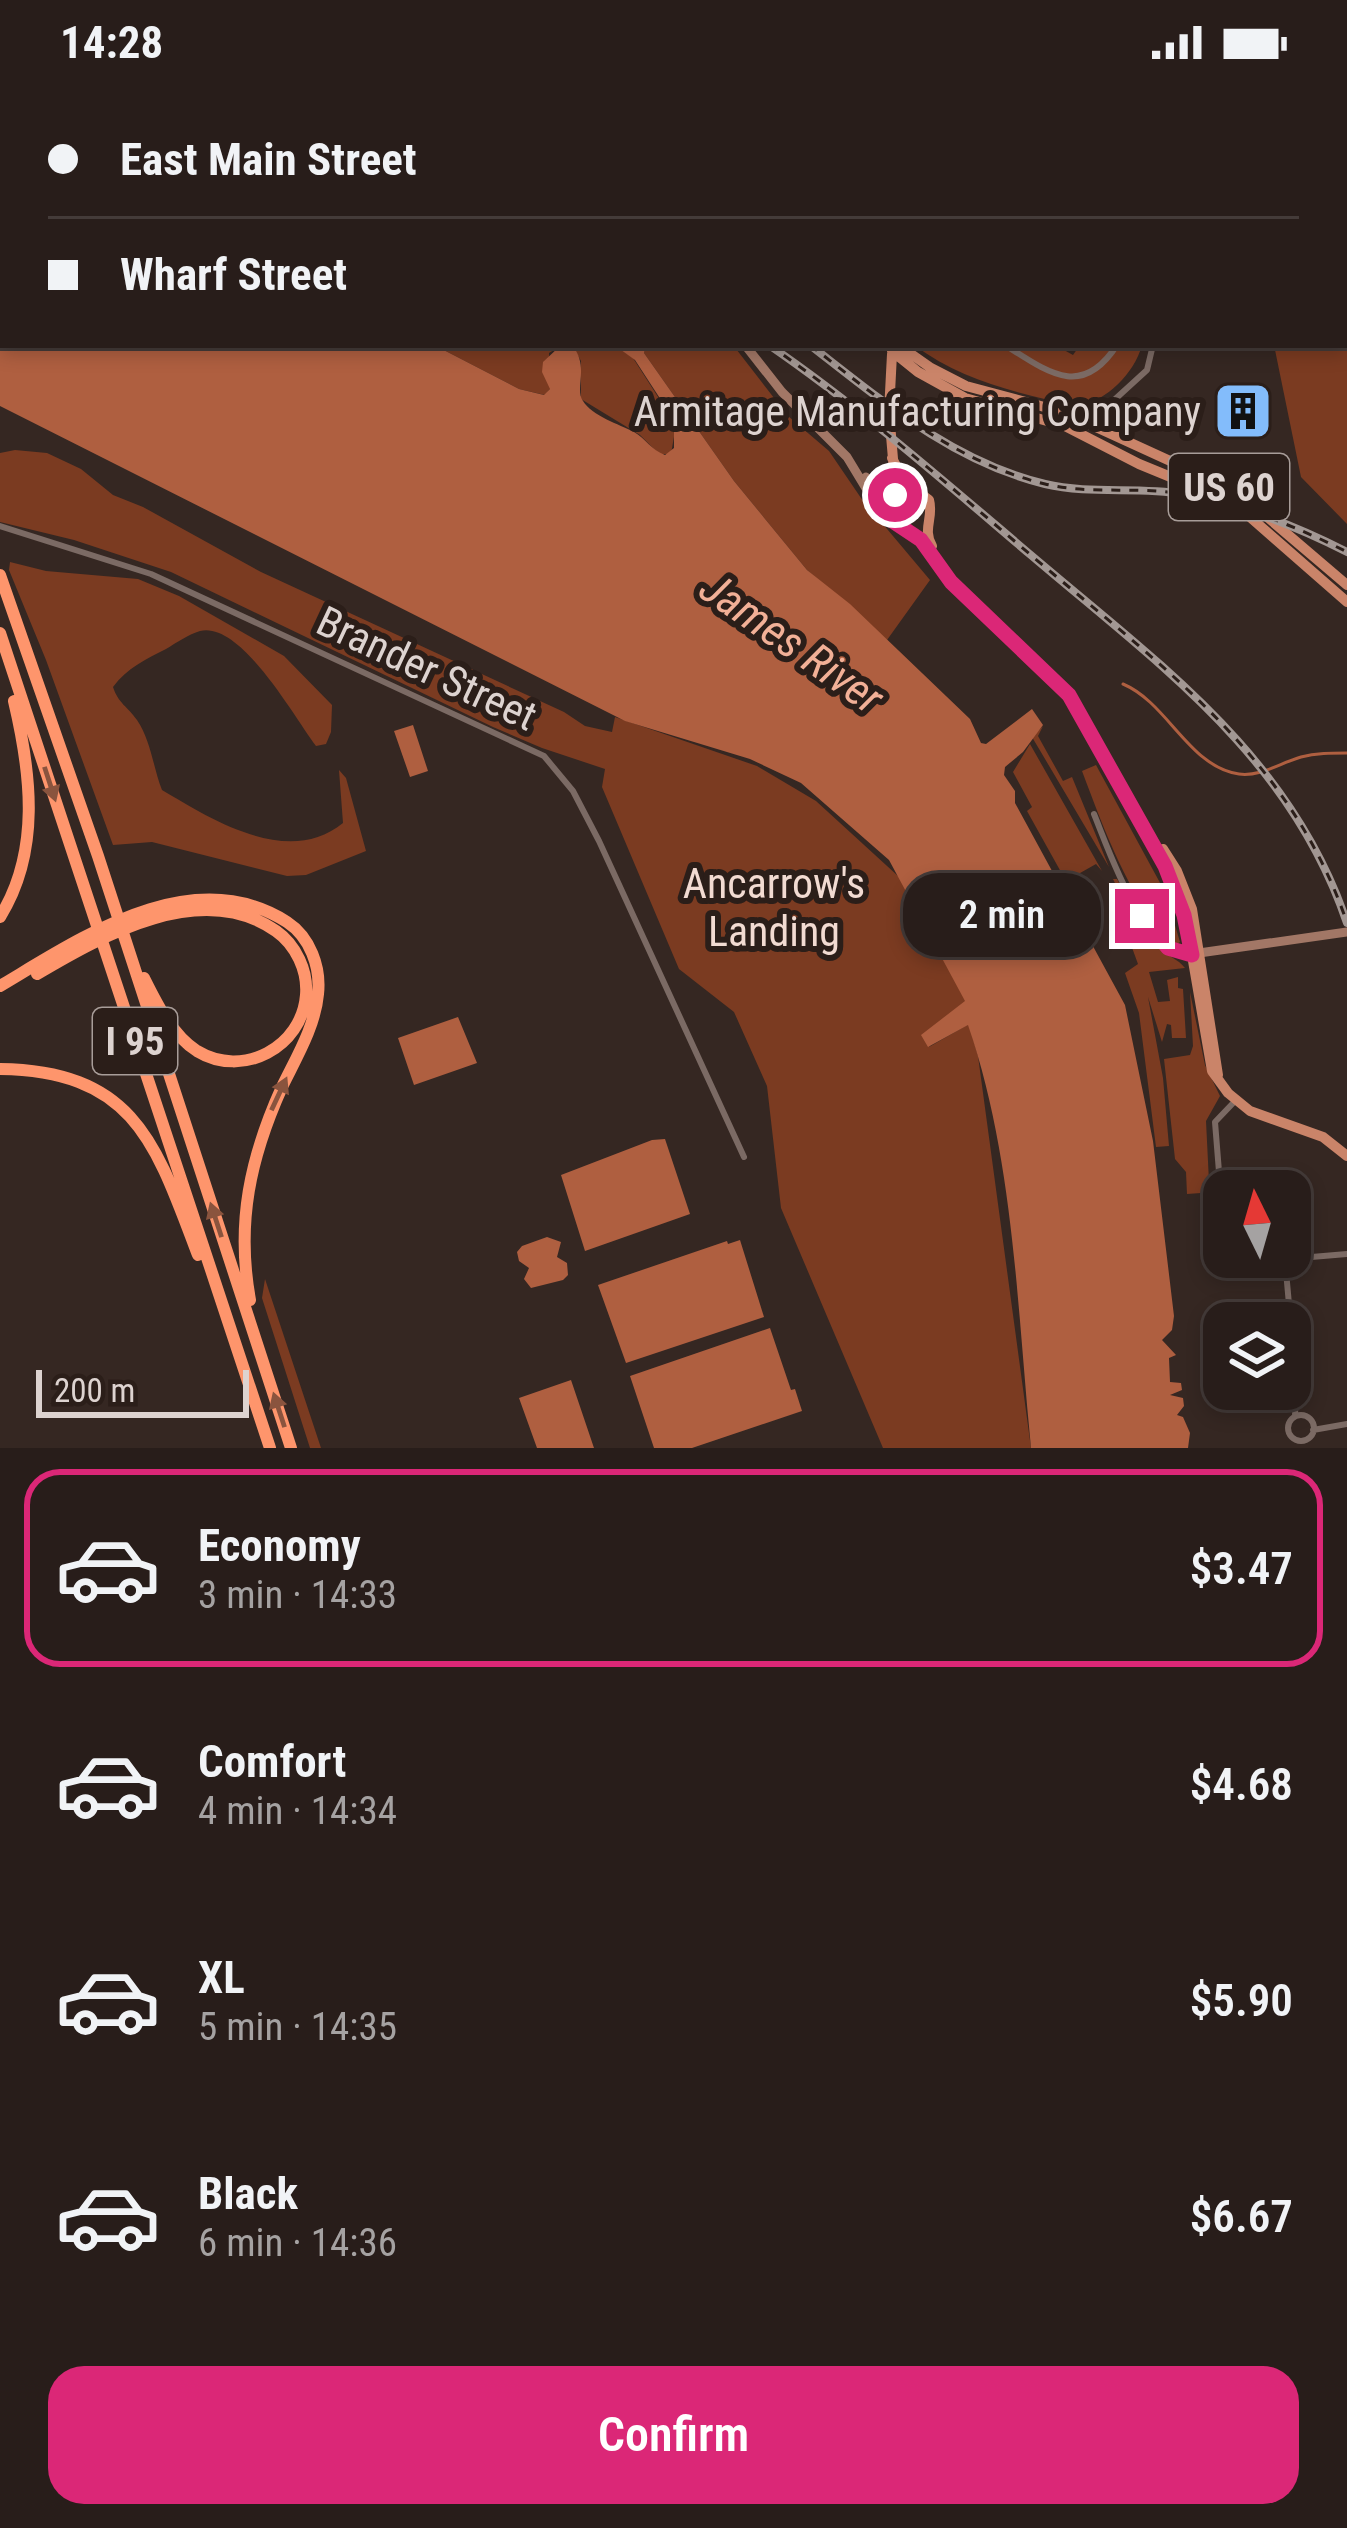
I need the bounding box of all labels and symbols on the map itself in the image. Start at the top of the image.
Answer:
building icon: Armitage Manufacturing Company [1212,380,1274,442]
place label: Armitage Manufacturing Company [634,387,1201,436]
road number: US 60 [1169,454,1289,520]
route start [868,468,922,522]
water label: James River [690,560,895,726]
street label: Brander Street [309,596,544,741]
one-way arrow [41,767,60,803]
park label: Ancarrow's Landing [683,859,865,956]
callout: 2 min [902,874,1100,958]
route end [1115,889,1169,943]
road number: I 95 [93,1008,177,1074]
one-way arrow [269,1077,289,1112]
north arrow [1203,1170,1311,1278]
one-way arrow [206,1201,225,1238]
scale bar [36,1364,249,1417]
one-way arrow [268,1391,287,1428]

